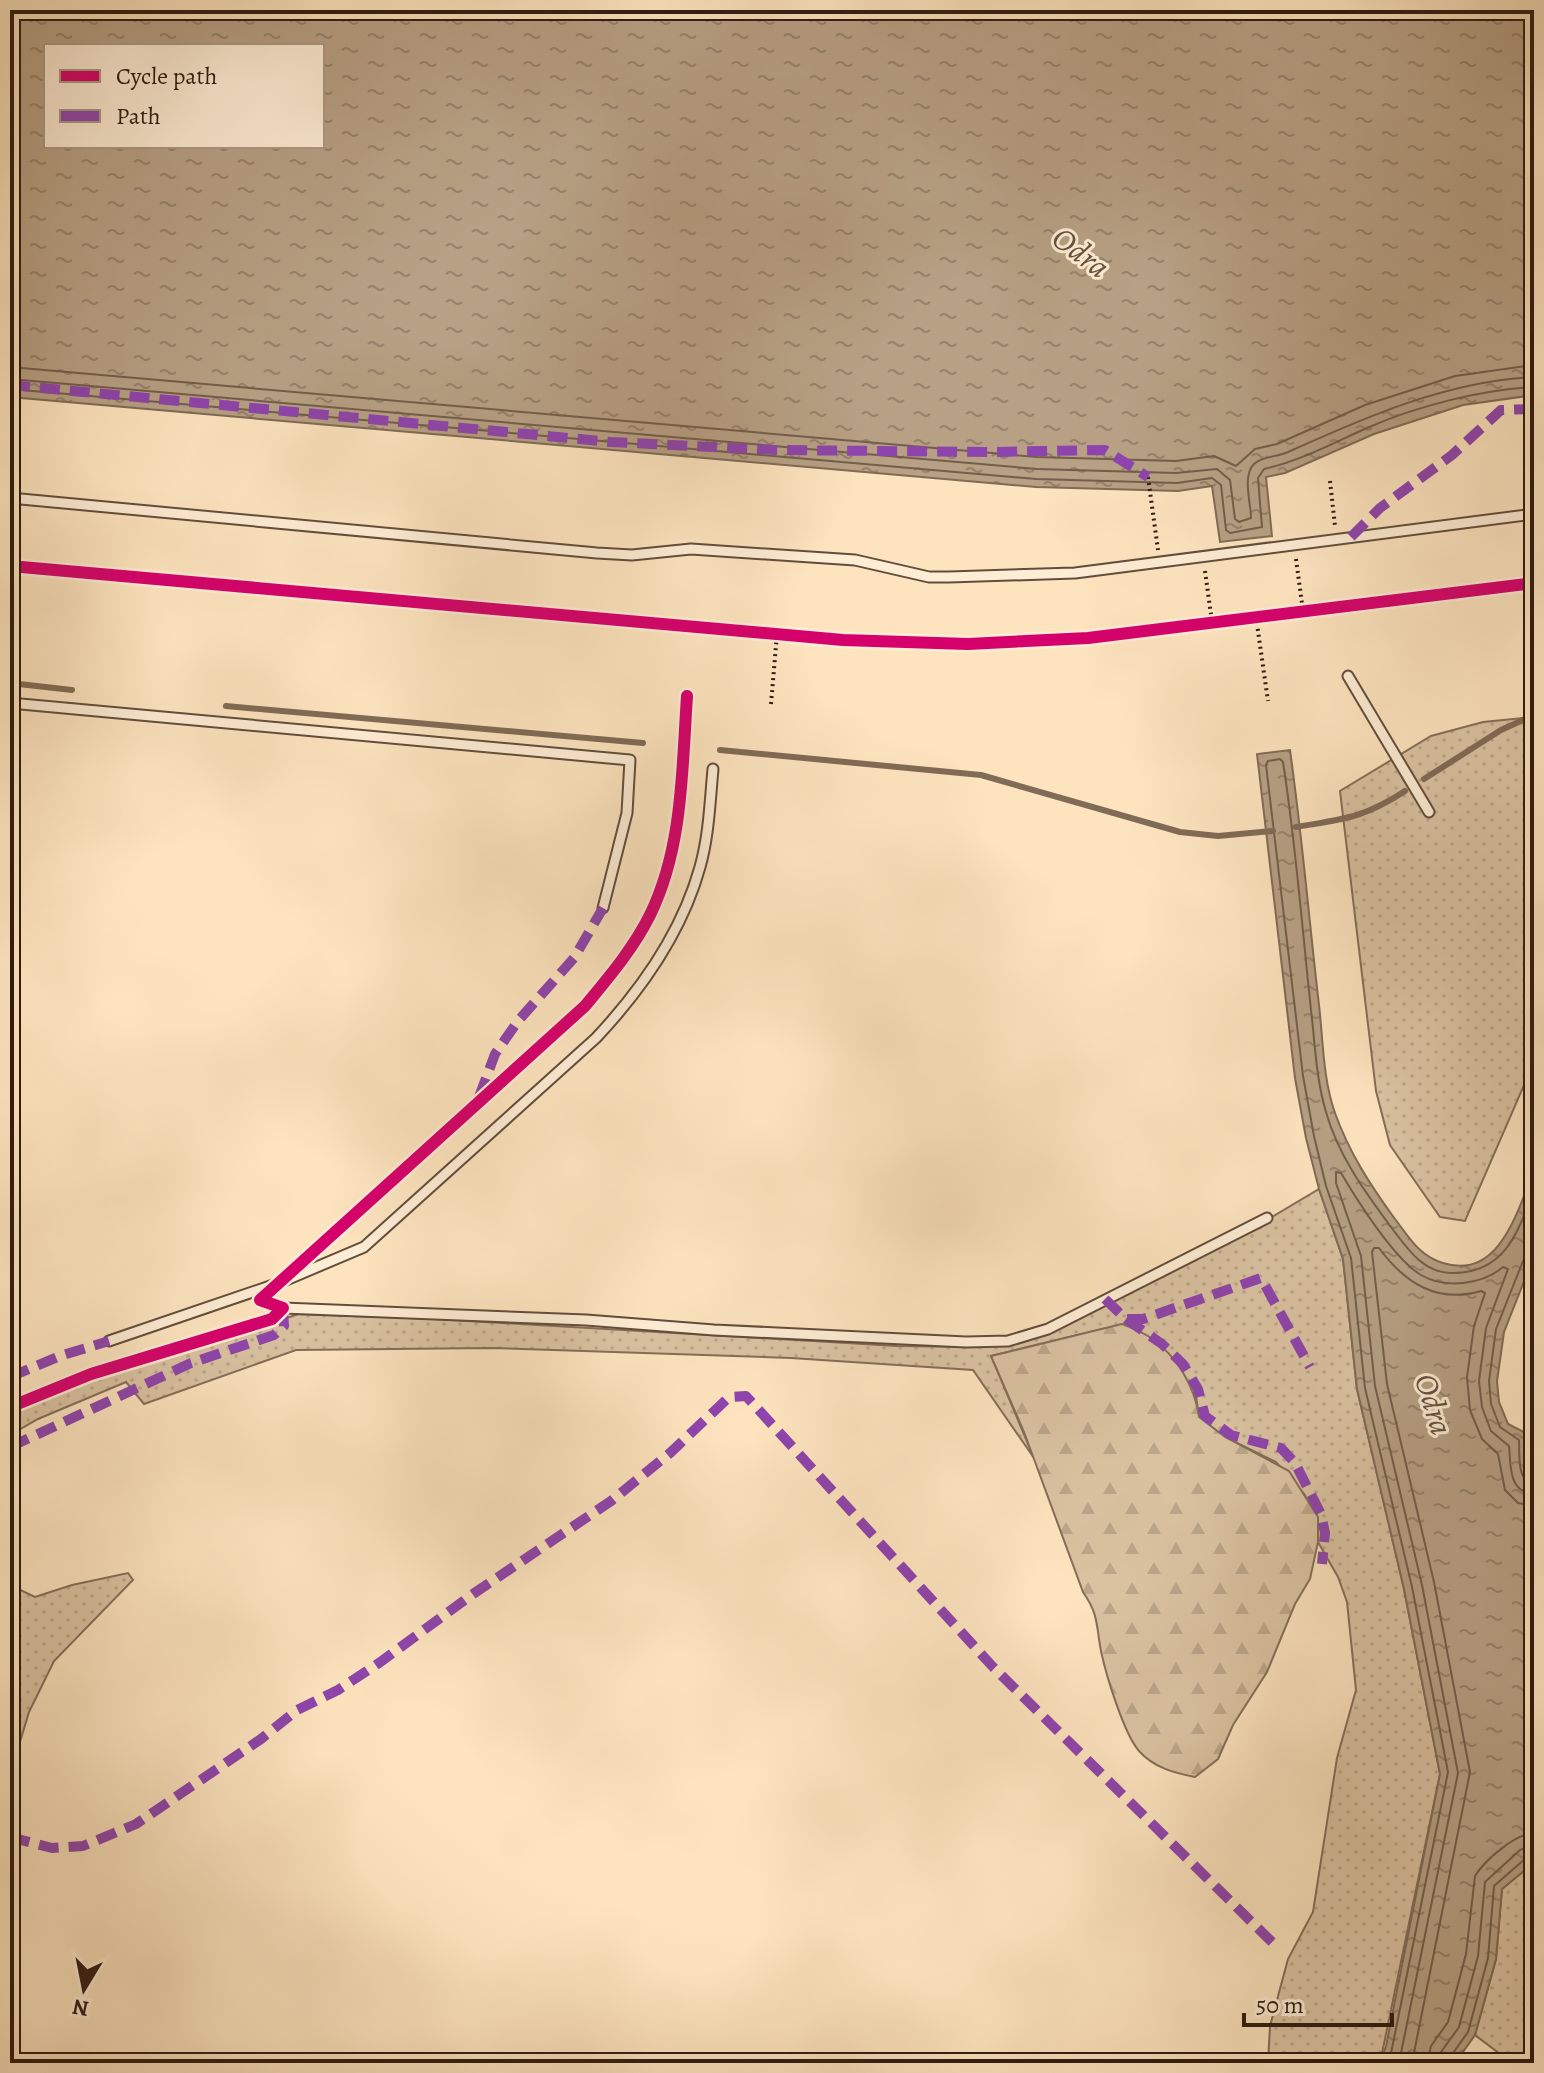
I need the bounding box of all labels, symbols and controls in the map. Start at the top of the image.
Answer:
legend [44,44,324,148]
text: Cycle path [116,60,217,92]
text: Path [116,100,161,132]
water label: Odra [1043,216,1119,288]
water label: Odra [1404,1368,1464,1440]
north arrow [44,1949,124,2029]
scale bar [1244,1977,1392,2027]
text: 50 m [1256,1989,1304,2021]
text: N [70,1992,91,2024]

